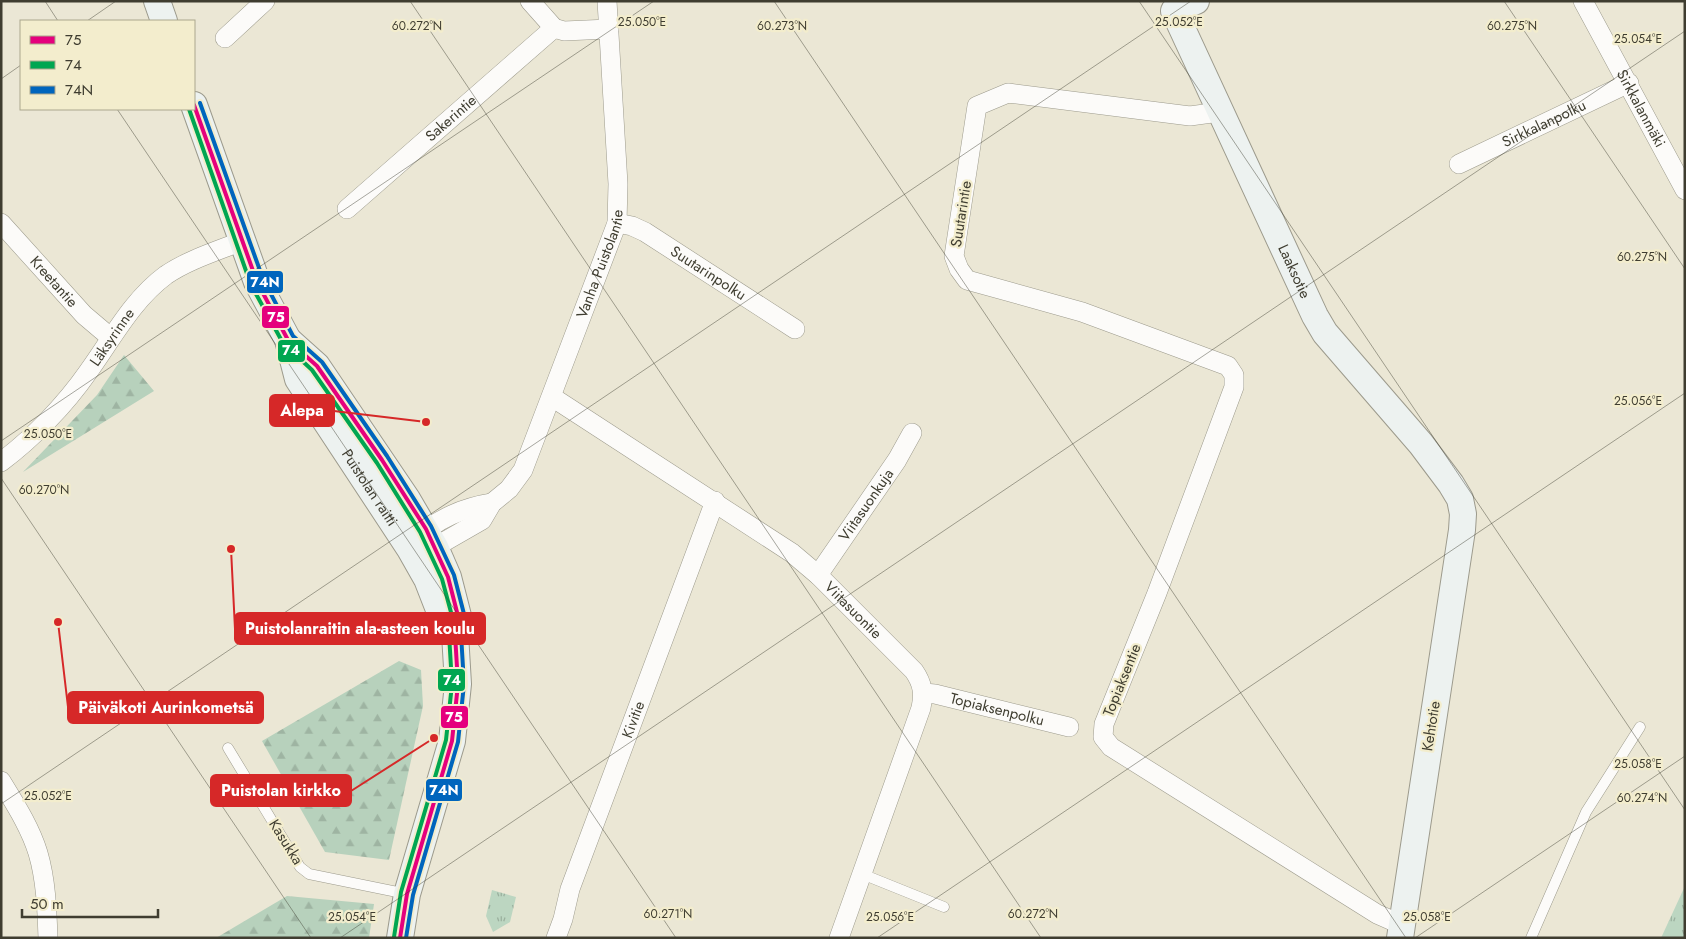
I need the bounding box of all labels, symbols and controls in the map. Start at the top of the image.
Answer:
text: 25.050°E [618,13,666,31]
text: 25.052°E [1155,13,1203,31]
text: 60.272°N [392,17,442,35]
text: 60.273°N [757,17,807,35]
text: 60.275°N [1487,17,1537,35]
legend [20,20,195,110]
text: 75 [65,29,81,51]
text: 25.054°E [1614,30,1662,48]
text: 74 [65,54,82,76]
street label: Sirkkalanmäki [1611,65,1671,151]
text: 74N [65,79,93,101]
street label: Sakerintie [420,89,482,147]
street label: Sirkkalanpolku [1498,94,1590,153]
street label: Suutarintie [945,179,977,249]
street label: Vanha Puistolantie [571,209,628,321]
street label: Suutarinpolku [666,240,751,306]
street label: Laaksotie [1272,241,1316,302]
text: 60.275°N [1617,248,1667,266]
street label: Kreetantie [25,251,83,313]
line badge: 74N [246,270,284,294]
text: 74N [250,272,280,292]
street label: Läksyrinne [84,303,140,371]
line badge: 75 [261,305,290,329]
text: 75 [267,307,285,327]
line badge: 74 [277,339,306,363]
text: 74 [282,340,300,360]
text: 25.056°E [1614,392,1662,410]
callout: Alepa [270,395,334,426]
text: Alepa [279,399,324,422]
text: 25.050°E [24,425,72,443]
street label: Puistolan raitti [336,445,403,530]
street label: Viitasuonkuja [833,464,899,546]
text: 60.270°N [19,481,69,499]
street label: Viitasuontie [819,576,887,644]
callout: Puistolanraitin ala-asteen koulu [235,613,485,644]
text: Puistolanraitin ala-asteen koulu [245,617,475,640]
street label: Topiaksentie [1097,640,1147,720]
line badge: 74 [437,668,466,692]
text: 74 [443,670,461,690]
street label: Topiaksenpolku [948,687,1046,731]
callout: Päiväkoti Aurinkometsä [68,692,263,723]
text: Päiväkoti Aurinkometsä [78,696,254,719]
street label: Kivitie [616,698,650,741]
street label: Kehtotie [1416,699,1446,753]
line badge: 75 [440,705,469,729]
text: 75 [445,707,463,727]
text: 25.058°E [1614,755,1662,773]
callout: Puistolan kirkko [211,775,351,806]
line badge: 74N [425,778,463,802]
text: Puistolan kirkko [221,779,341,802]
text: 74N [429,780,459,800]
text: 25.052°E [24,787,72,805]
text: 60.274°N [1617,789,1667,807]
street label: Kasukka [263,815,309,869]
scale bar [22,886,159,918]
text: 50 m [30,893,64,915]
text: 60.271°N [644,905,692,923]
text: 60.272°N [1008,905,1058,923]
text: 25.054°E [328,908,376,926]
text: 25.056°E [866,908,914,926]
text: 25.058°E [1403,908,1451,926]

